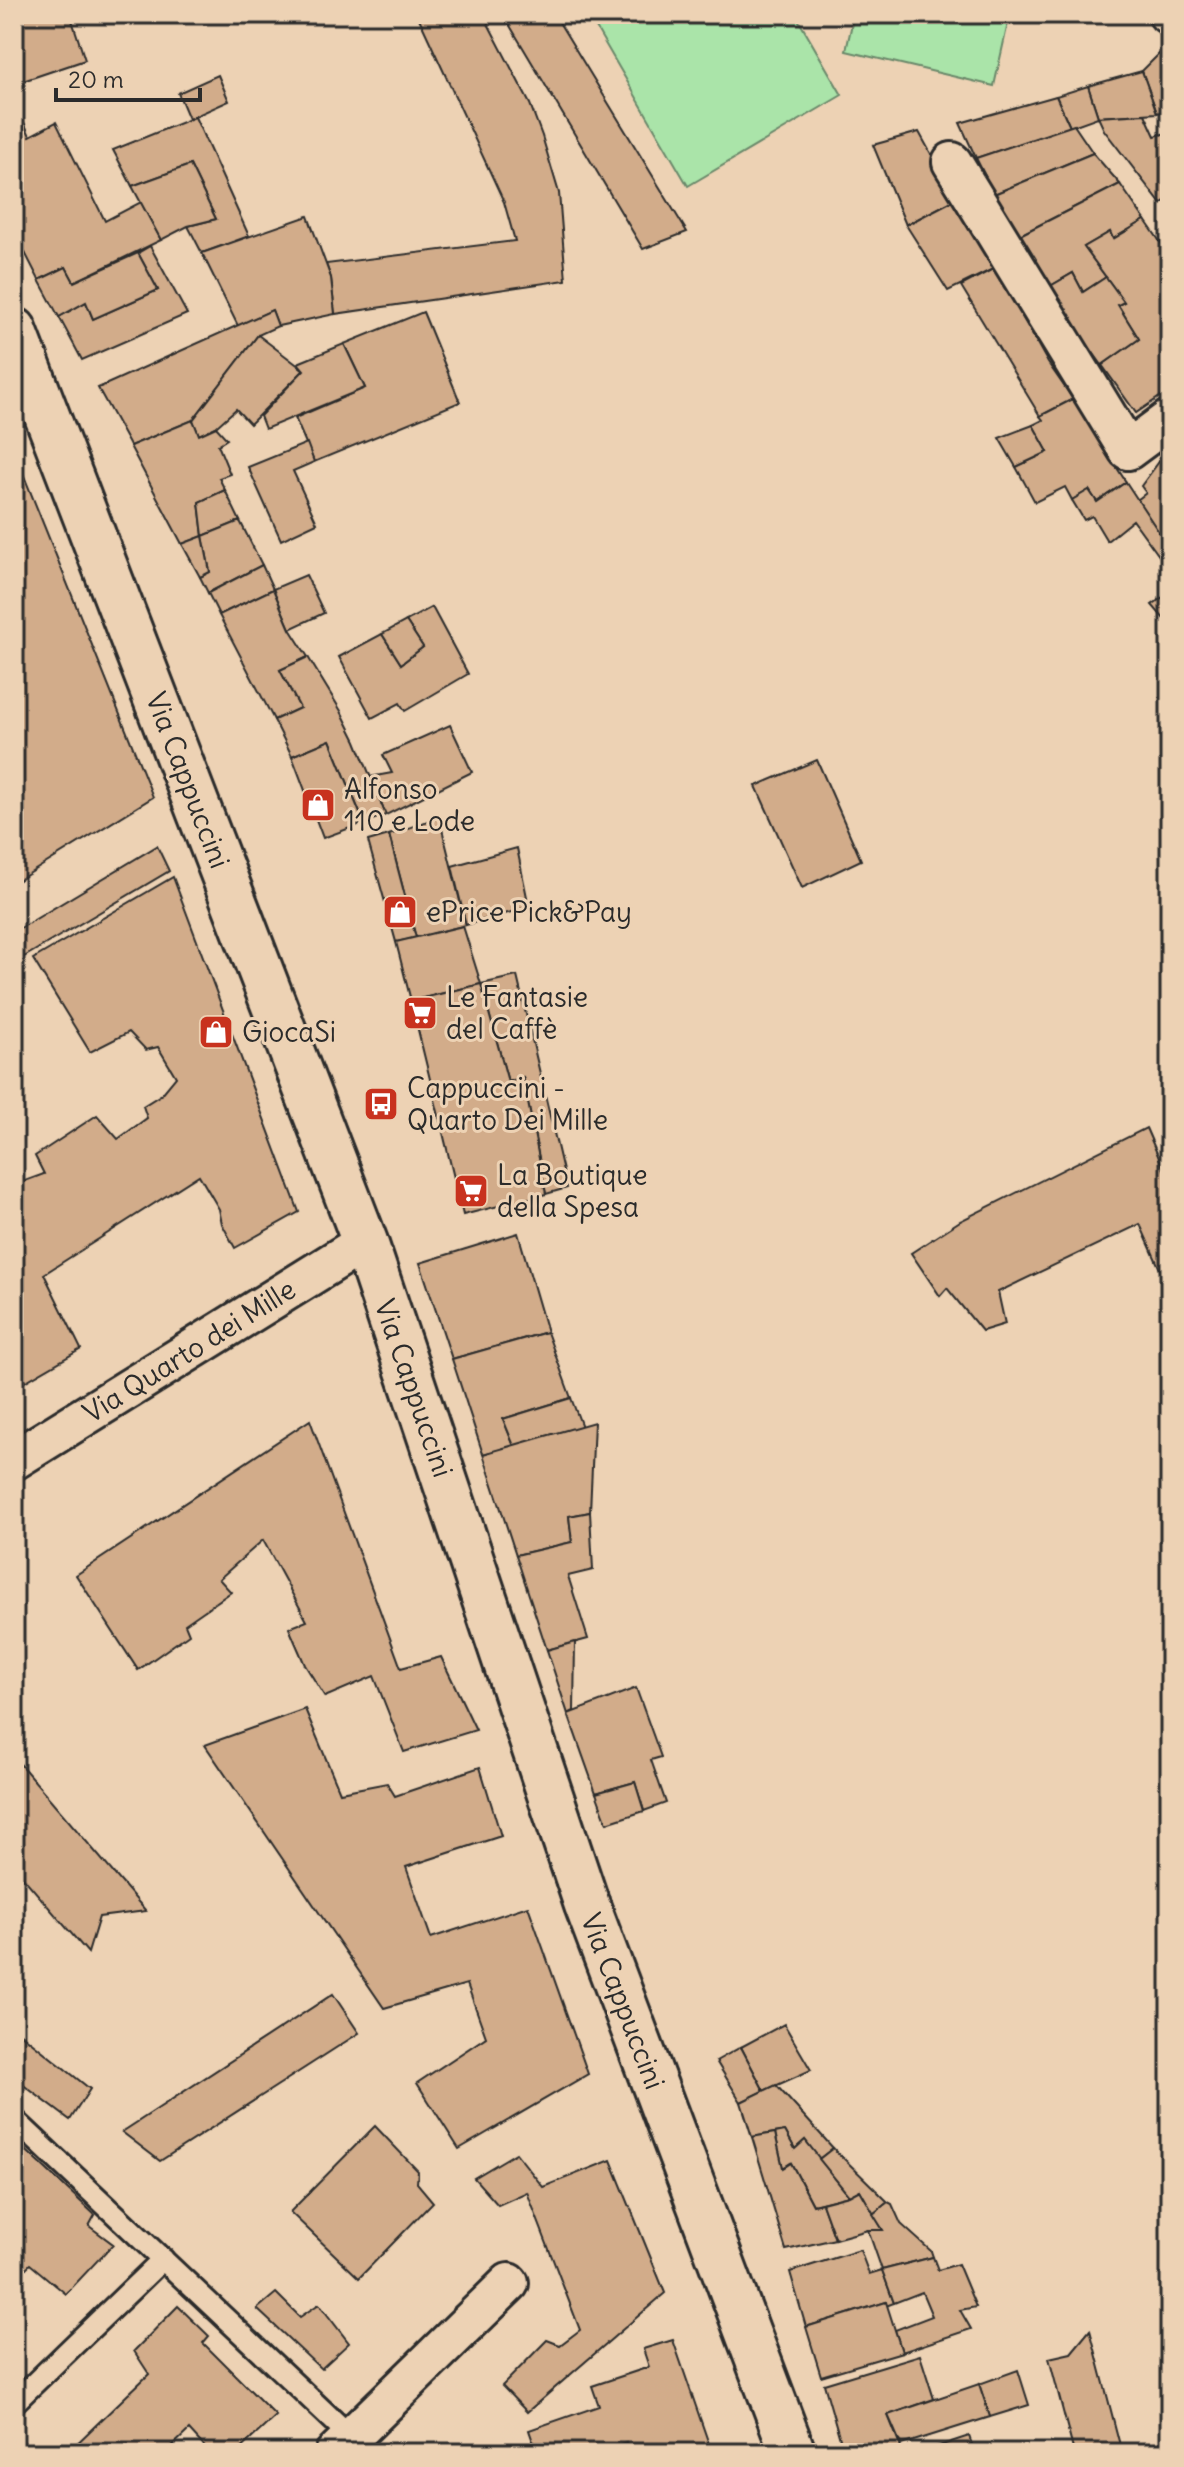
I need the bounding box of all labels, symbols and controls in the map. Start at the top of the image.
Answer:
scale bar [56,52,200,102]
text: 20 m [68,64,124,94]
street label: Via Cappuccini [138,687,238,873]
place label: Alfonso 110 e Lode [344,771,475,839]
shop icon: Alfonso 110 e Lode [299,786,337,824]
shop icon: ePrice Pick&Pay [381,893,419,931]
place label: ePrice Pick&Pay [426,894,632,930]
place label: Le Fantasie del Caffè [446,979,588,1047]
supermarket icon: Le Fantasie del Caffè [401,994,439,1032]
shop icon: GiocaSi [197,1013,235,1051]
place label: GiocaSi [242,1014,336,1050]
place label: Cappuccini - Quarto Dei Mille [407,1070,608,1138]
bus stop icon: Cappuccini - Quarto Dei Mille [362,1085,400,1123]
place label: La Boutique della Spesa [497,1157,648,1225]
supermarket icon: La Boutique della Spesa [452,1172,490,1210]
street label: Via Quarto dei Mille [76,1271,302,1431]
street label: Via Cappuccini [367,1294,461,1482]
street label: Via Cappuccini [573,1908,673,2094]

